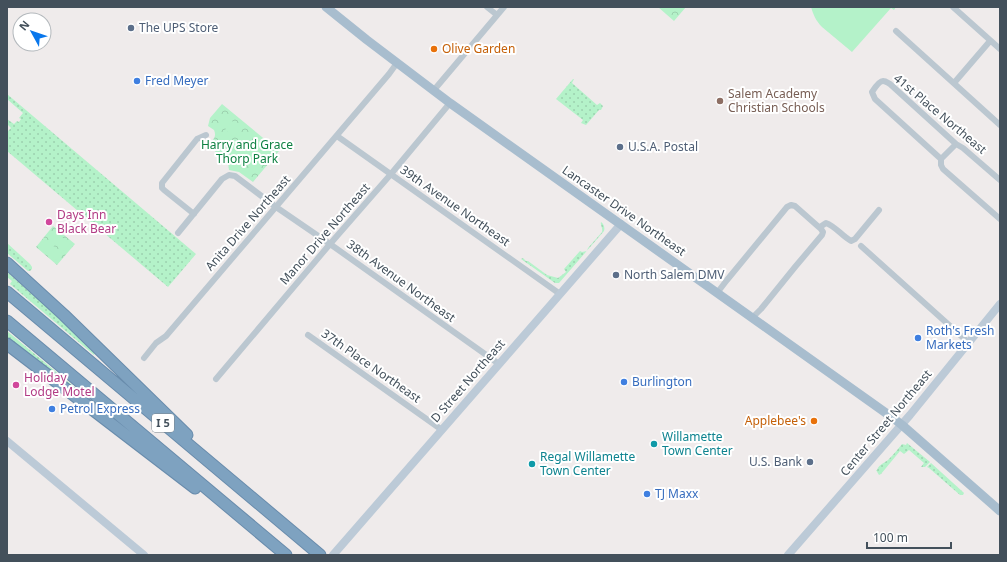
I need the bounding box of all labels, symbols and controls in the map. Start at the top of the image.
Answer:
north arrow [12,12,52,52]
text: N [15,17,33,34]
place label: The UPS Store [139,19,219,36]
marker: The UPS Store [126,23,136,33]
place label: Olive Garden [442,40,515,57]
marker: Olive Garden [429,44,439,54]
street label: 41st Place Northeast [890,70,991,158]
place label: Fred Meyer [145,72,209,89]
marker: Fred Meyer [132,76,142,86]
place label: Salem Academy Christian Schools [728,85,825,116]
marker: Salem Academy Christian Schools [715,96,725,106]
park label: Harry and Grace Thorp Park [201,136,293,167]
place label: U.S.A. Postal [628,138,698,155]
marker: U.S.A. Postal [615,142,625,152]
street label: 39th Avenue Northeast [397,161,514,250]
street label: Lancaster Drive Northeast [559,161,690,260]
street label: Anita Drive Northeast [201,171,294,274]
street label: Manor Drive Northeast [276,179,374,288]
place label: Days Inn Black Bear [57,206,116,237]
marker: Days Inn Black Bear [44,217,54,227]
street label: 38th Avenue Northeast [344,235,460,326]
place label: North Salem DMV [624,266,725,283]
marker: North Salem DMV [611,270,621,280]
place label: Roth's Fresh Markets [926,322,994,353]
street label: 37th Place Northeast [318,325,425,407]
marker: Roth's Fresh Markets [913,333,923,343]
street label: D Street Northeast [427,335,509,426]
street label: Center Street Northeast [836,365,936,480]
place label: Holiday Lodge Motel [24,369,95,400]
place label: Burlington [632,373,692,390]
marker: Burlington [619,377,629,387]
marker: Holiday Lodge Motel [11,380,21,390]
place label: Petrol Express [60,400,140,417]
marker: Petrol Express [47,404,57,414]
place label: Applebee's [745,412,806,429]
road number: I 5 [152,414,174,432]
marker: Applebee's [809,416,819,426]
place label: Willamette Town Center [662,428,733,459]
marker: Willamette Town Center [649,439,659,449]
place label: Regal Willamette Town Center [540,448,635,479]
place label: U.S. Bank [749,453,803,470]
marker: U.S. Bank [805,457,815,467]
marker: Regal Willamette Town Center [527,459,537,469]
place label: TJ Maxx [655,485,699,502]
marker: TJ Maxx [642,489,652,499]
scale bar [867,524,951,550]
text: 100 m [873,529,908,546]

